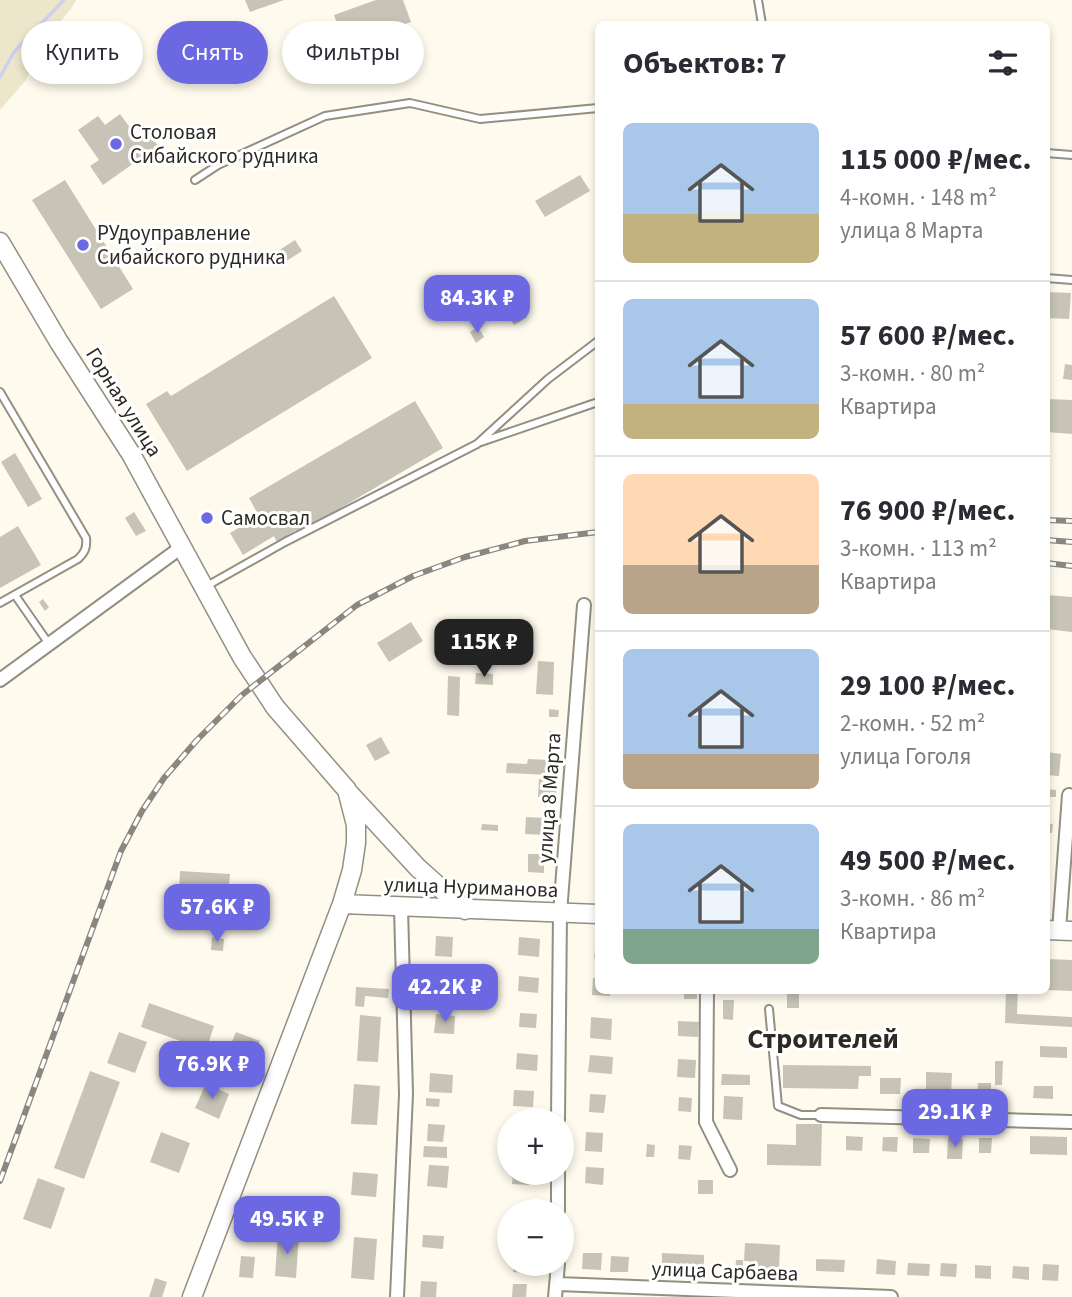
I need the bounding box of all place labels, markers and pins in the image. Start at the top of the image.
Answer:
place label: Столовая Сибайского рудника [130,117,319,171]
marker: Столовая Сибайского рудника [108,136,124,152]
place label: РУдоуправление Сибайского рудника [97,218,286,272]
marker: РУдоуправление Сибайского рудника [75,237,91,253]
pin: 84.3K ₽ [412,276,542,335]
place label: Самосвал [221,503,310,533]
marker: Самосвал [199,510,215,526]
pin: 115K ₽ [427,620,541,679]
pin: 57.6K ₽ [152,884,282,944]
pin: 42.2K ₽ [380,964,510,1024]
pin: 76.9K ₽ [147,1042,277,1101]
pin: 29.1K ₽ [890,1090,1020,1149]
pin: 49.5K ₽ [222,1196,352,1256]

